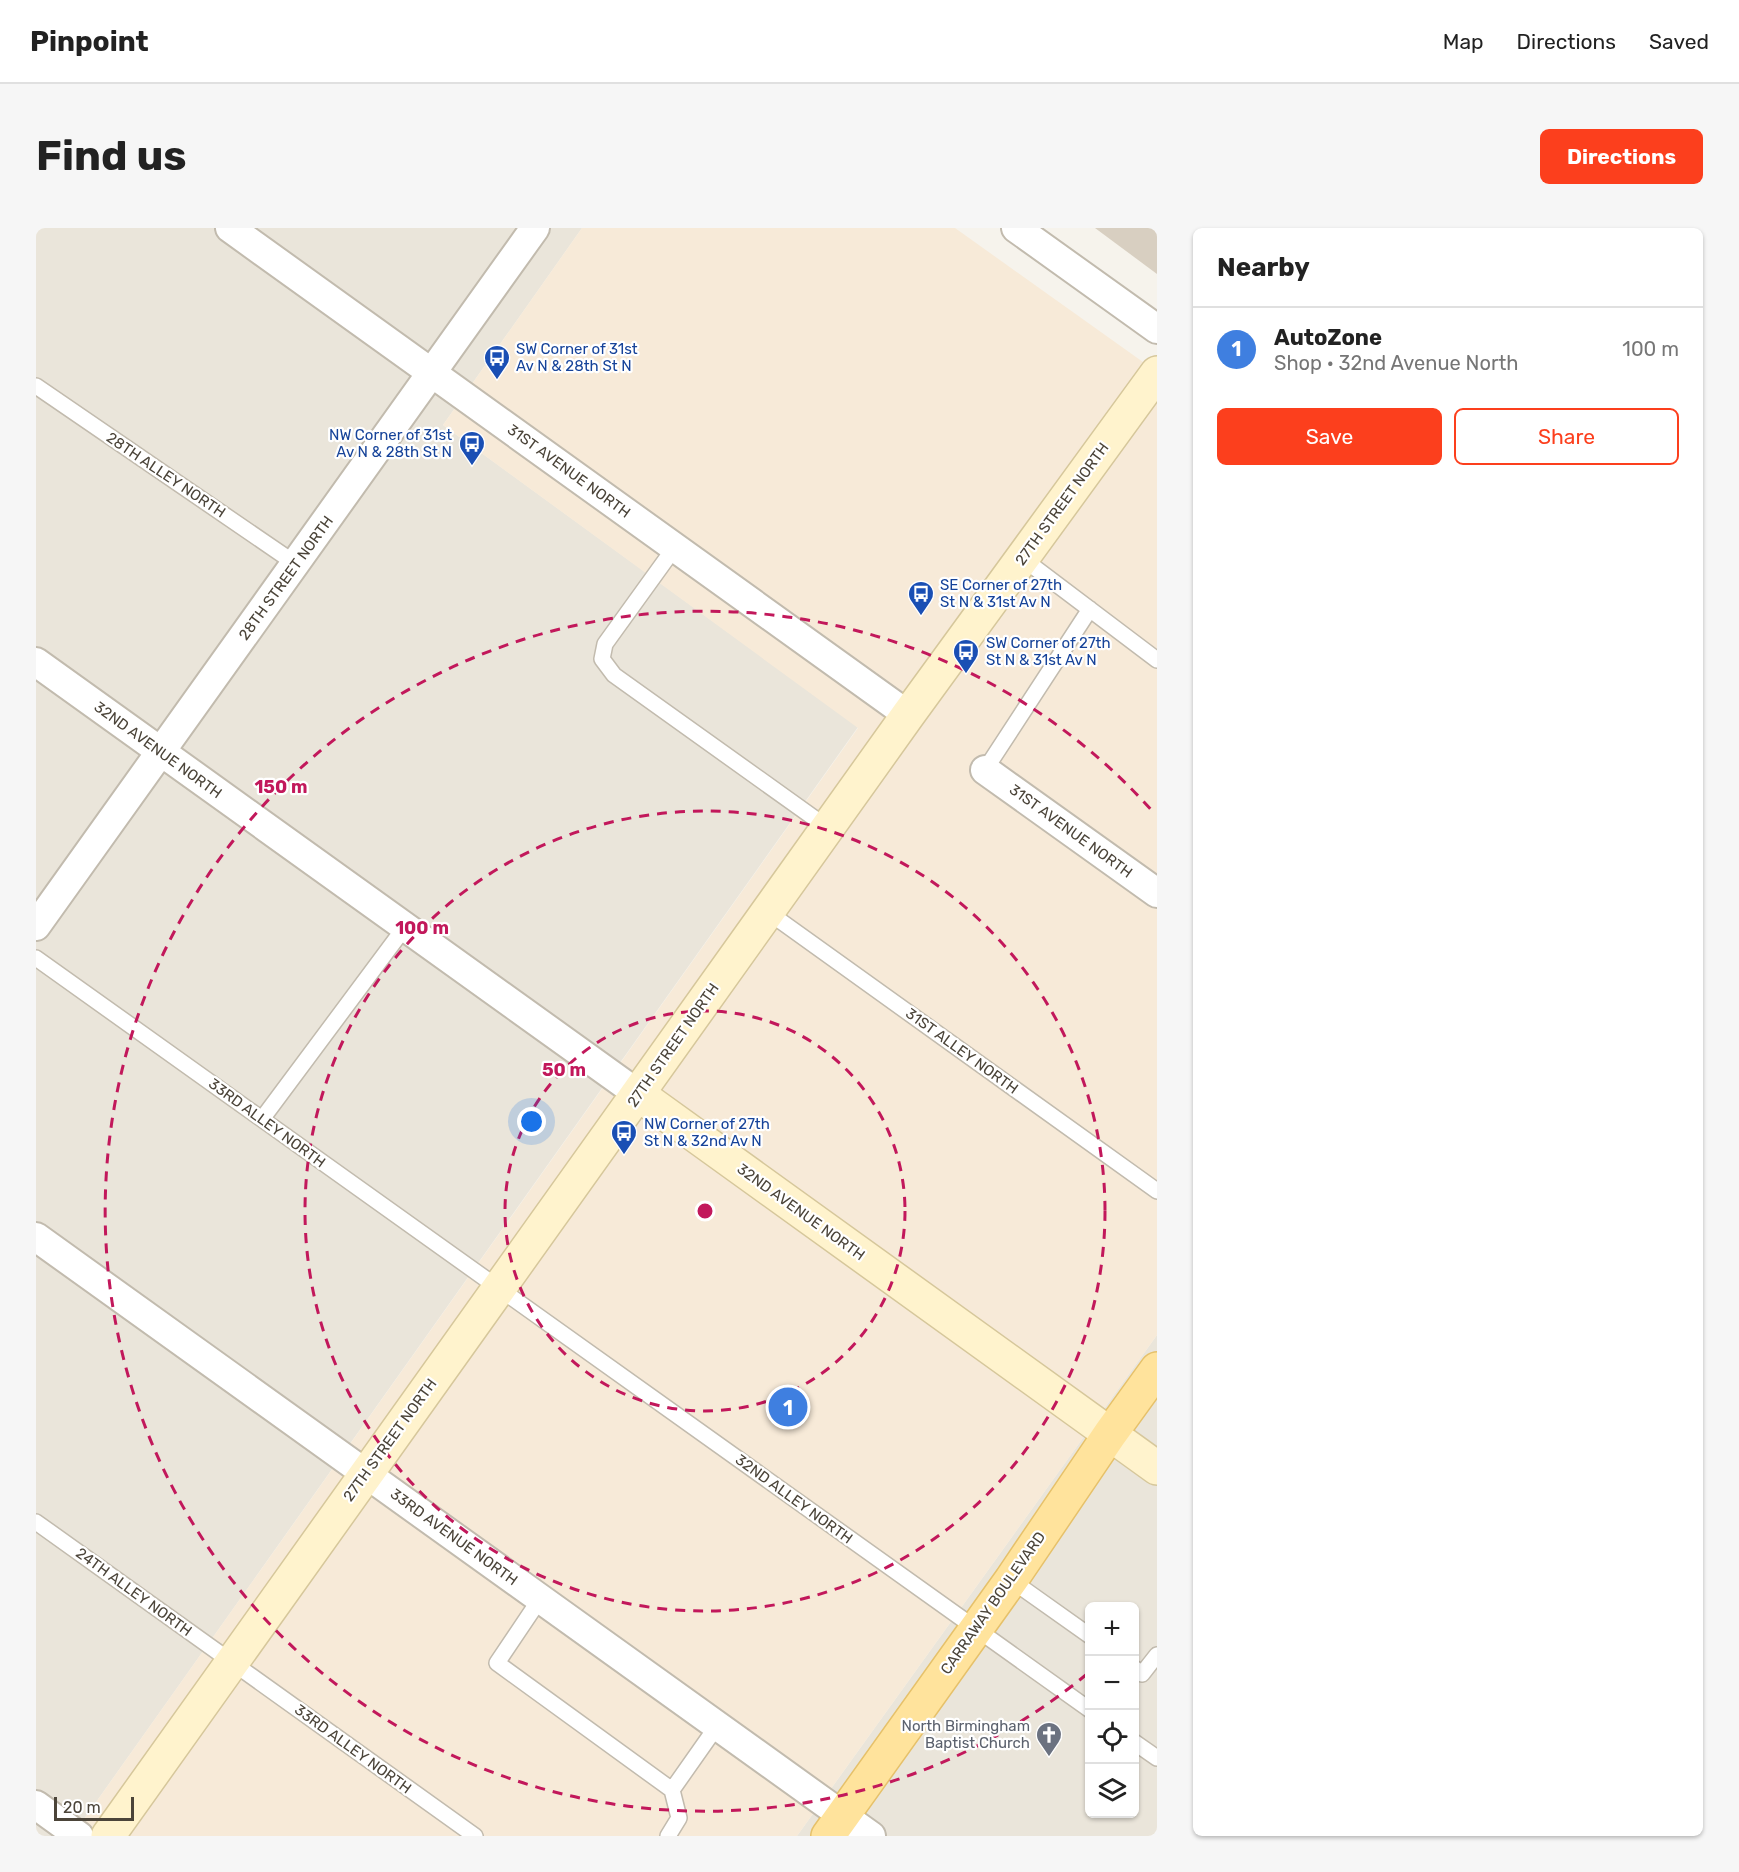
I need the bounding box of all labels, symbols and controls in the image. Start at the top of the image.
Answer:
text: Pinpoint [30,25,149,58]
text: Map [1443,29,1484,54]
text: Directions [1517,29,1616,54]
text: Saved [1649,29,1709,54]
button: Directions [1540,129,1703,184]
text: Find us [36,131,187,181]
text: Nearby [1217,252,1310,283]
text: AutoZone [1274,324,1382,351]
text: 1 [1232,337,1241,361]
text: 100 m [1622,337,1679,361]
place label: SW Corner of 31st Av N & 28th St N [516,340,638,375]
bus stop icon: SW Corner of 31st Av N & 28th St N [482,343,512,381]
text: Shop · 32nd Avenue North [1274,351,1519,375]
button: Save [1217,408,1442,465]
button: Share [1454,408,1679,465]
street label: 31ST AVENUE NORTH [504,420,634,522]
place label: NW Corner of 31st Av N & 28th St N [329,426,452,461]
street label: 28TH ALLEY NORTH [103,428,229,522]
bus stop icon: NW Corner of 31st Av N & 28th St N [457,429,487,467]
street label: 27TH STREET NORTH [1011,439,1113,569]
street label: 28TH STREET NORTH [235,512,337,644]
place label: SE Corner of 27th St N & 31st Av N [940,576,1062,611]
bus stop icon: SE Corner of 27th St N & 31st Av N [906,579,936,617]
place label: SW Corner of 27th St N & 31st Av N [986,634,1111,669]
bus stop icon: SW Corner of 27th St N & 31st Av N [951,637,981,675]
street label: 32ND AVENUE NORTH [91,698,225,802]
text: 150 m [254,776,308,798]
street label: 31ST AVENUE NORTH [1006,780,1136,882]
text: 100 m [395,917,449,939]
street label: 27TH STREET NORTH [623,980,723,1110]
street label: 31ST ALLEY NORTH [902,1004,1022,1098]
text: 50 m [542,1059,586,1081]
street label: 33RD ALLEY NORTH [205,1075,329,1171]
your location [517,1107,546,1136]
place label: NW Corner of 27th St N & 32nd Av N [644,1115,770,1150]
bus stop icon: NW Corner of 27th St N & 32nd Av N [609,1118,639,1156]
street label: 32ND AVENUE NORTH [734,1160,868,1264]
centre of rings [695,1201,715,1221]
street label: 27TH STREET NORTH [339,1375,441,1505]
pin: 1 [768,1384,807,1430]
street label: 32ND ALLEY NORTH [732,1450,856,1548]
street label: 33RD AVENUE NORTH [387,1485,521,1589]
street label: CARRAWAY BOULEVARD [937,1528,1049,1678]
street label: 24TH ALLEY NORTH [72,1544,196,1640]
map controls [1085,1602,1139,1818]
button: + [1085,1602,1139,1656]
button: − [1085,1656,1139,1710]
street label: 33RD ALLEY NORTH [291,1701,415,1797]
button: locate [1085,1710,1139,1764]
place label: North Birmingham Baptist Church [901,1717,1030,1752]
church icon: North Birmingham Baptist Church [1034,1720,1064,1758]
button: layers [1085,1764,1139,1818]
scale bar [54,1794,134,1822]
text: 20 m [63,1798,101,1817]

